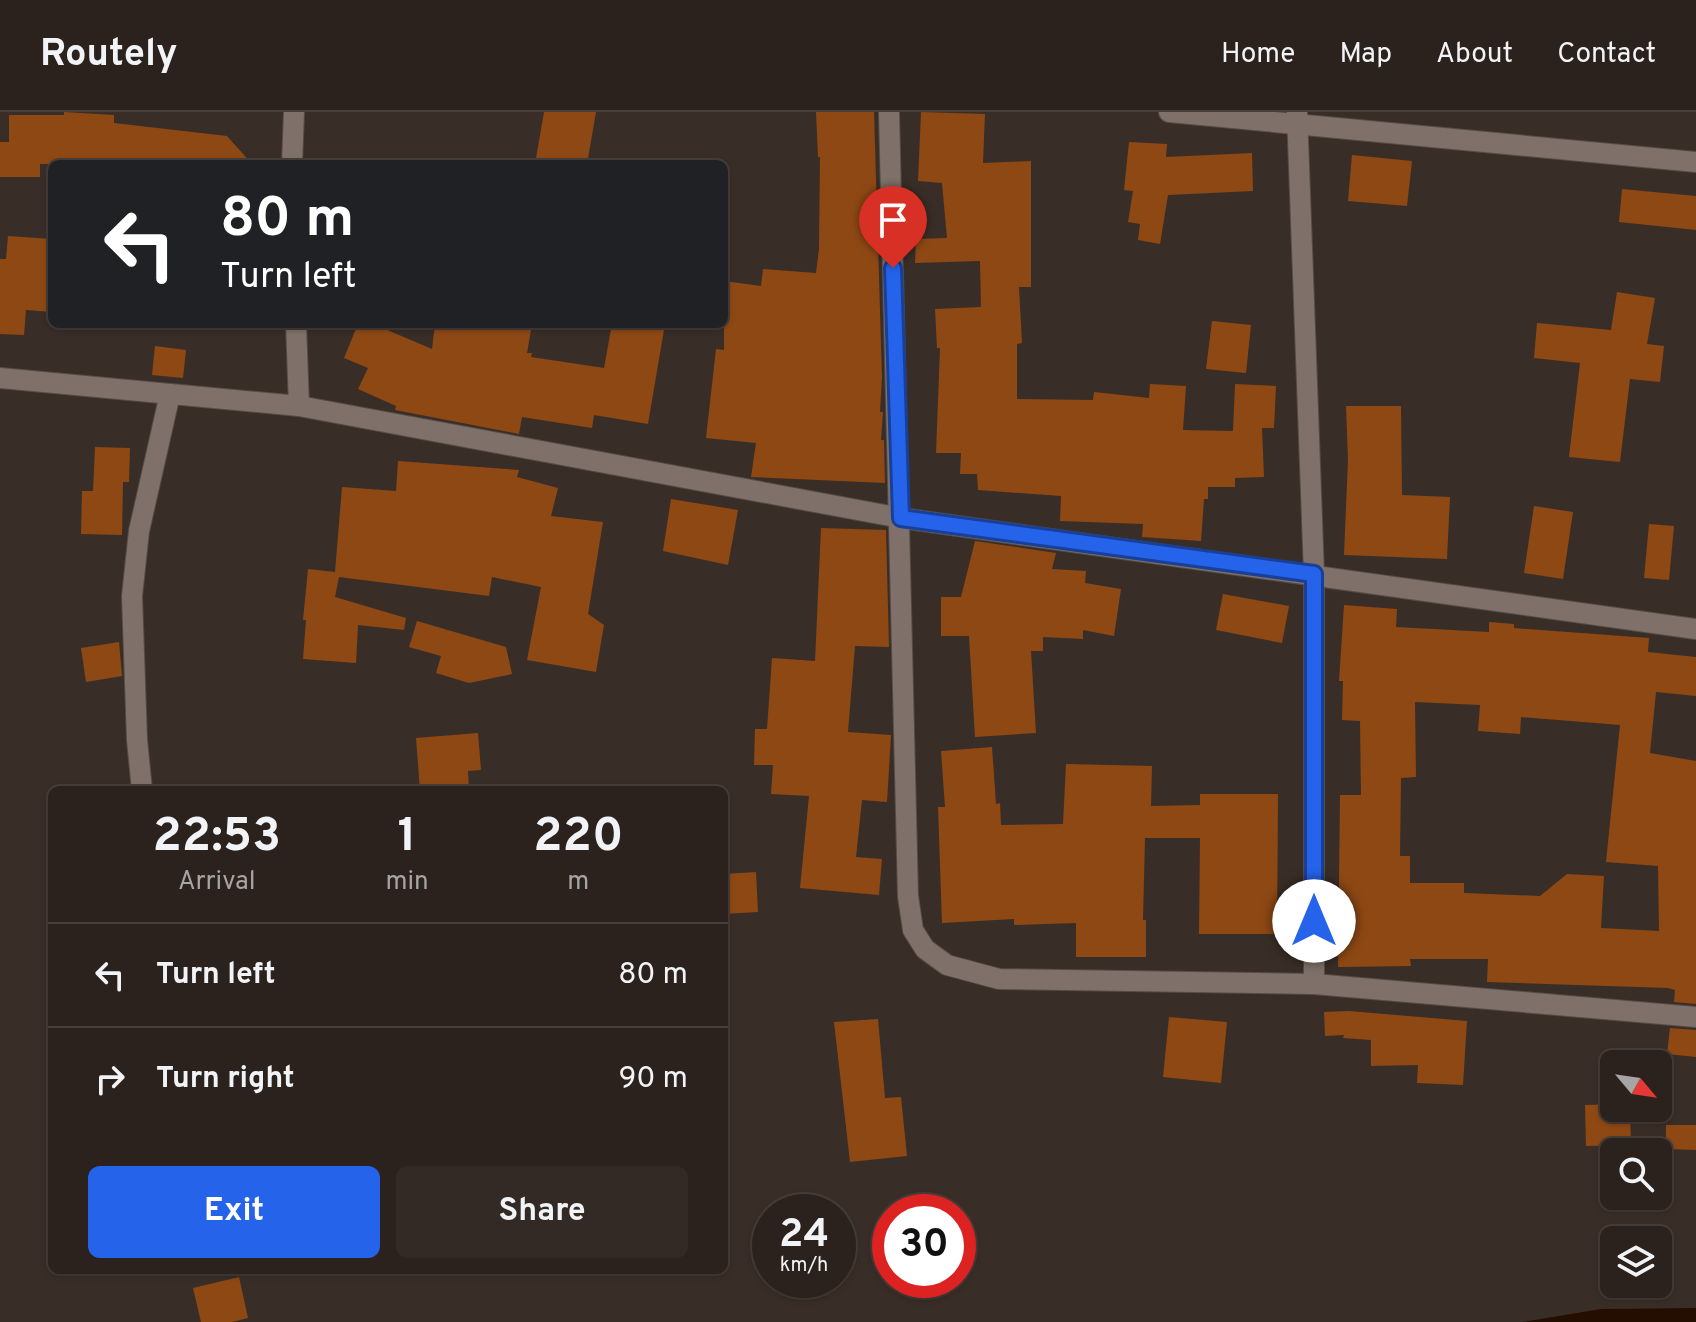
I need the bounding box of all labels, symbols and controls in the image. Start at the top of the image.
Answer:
text: Routely [40,31,178,80]
text: Home [1221,37,1295,73]
text: Map [1339,37,1392,73]
text: About [1436,37,1513,73]
text: Contact [1557,37,1656,73]
text: 80 m [220,186,354,256]
pin [859,186,927,268]
icon: left [88,192,192,296]
icon: arrive [871,198,915,242]
text: Turn left [220,255,357,301]
text: 22:53 [152,808,281,868]
text: 1 [397,808,417,868]
text: 220 [533,808,623,868]
text: Arrival [178,866,255,899]
text: min [385,866,429,899]
text: m [567,866,589,899]
position arrow [1272,879,1356,963]
icon: left [88,953,132,997]
text: Turn left [156,957,276,994]
text: 80 m [618,957,688,994]
north arrow [1600,1050,1672,1122]
map controls [1600,1050,1672,1298]
icon: right [88,1057,132,1101]
text: Turn right [156,1061,294,1098]
text: 90 m [619,1061,688,1098]
button: search [1600,1138,1672,1210]
button: Exit [88,1166,380,1258]
button: Share [396,1166,688,1258]
speed limit sign: 30 [872,1194,976,1298]
text: 24 [779,1211,829,1261]
button: layers [1600,1226,1672,1298]
text: km/h [780,1253,828,1279]

